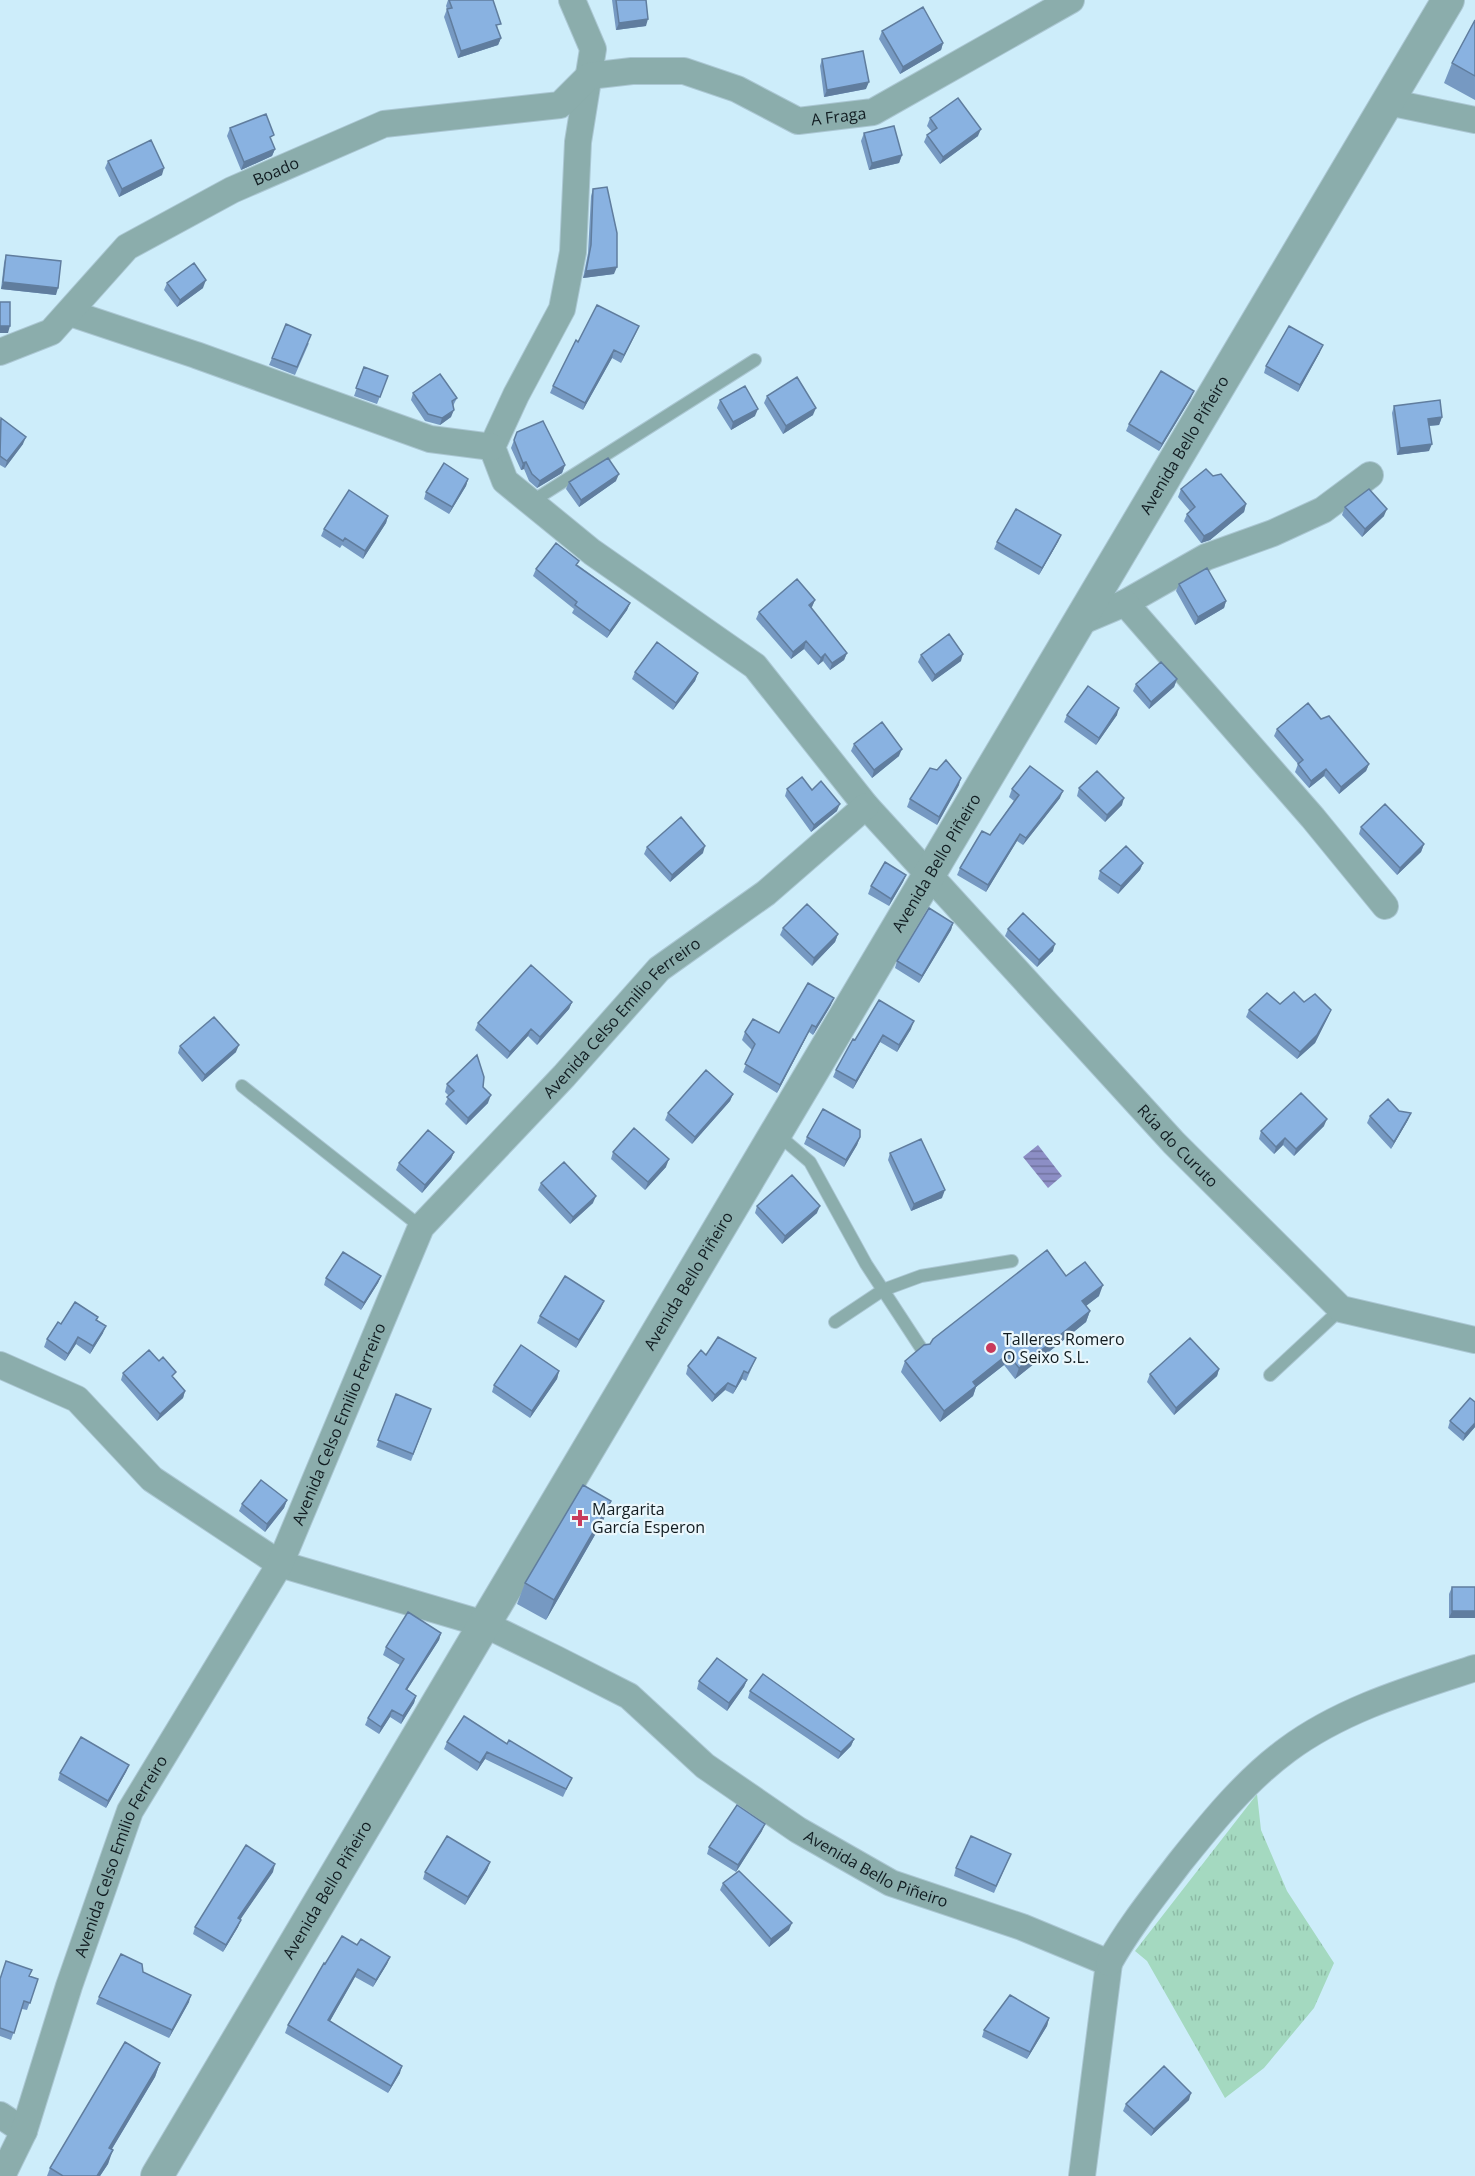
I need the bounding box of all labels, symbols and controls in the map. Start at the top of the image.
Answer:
street label: A Fraga [810,102,867,130]
street label: Boado [249,151,302,191]
street label: Avenida Bello Piñeiro [1134,371,1234,518]
street label: Avenida Bello Piñeiro [886,789,986,936]
street label: Avenida Celso Emilio Ferreiro [538,932,705,1103]
street label: Rúa do Curuto [1133,1099,1223,1192]
street label: Avenida Bello Piñeiro [638,1207,738,1354]
street label: Avenida Celso Emilio Ferreiro [286,1319,391,1529]
place label: Talleres Romero O Seixo S.L. [1003,1328,1125,1368]
marker: Talleres Romero O Seixo S.L. [984,1341,998,1355]
place label: Margarita García Esperon [592,1498,705,1538]
marker: Margarita García Esperon [573,1511,587,1525]
street label: Avenida Celso Emilio Ferreiro [69,1751,172,1960]
street label: Avenida Bello Piñeiro [277,1816,377,1963]
street label: Avenida Bello Piñeiro [800,1825,951,1912]

